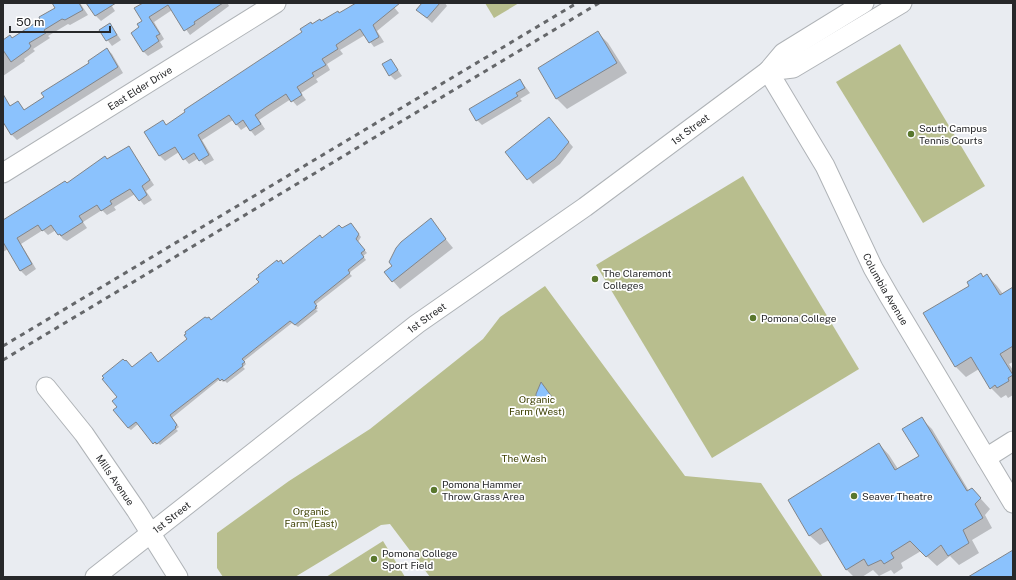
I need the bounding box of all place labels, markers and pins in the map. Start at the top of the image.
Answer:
place label: South Campus Tennis Courts [919,122,987,146]
marker: South Campus Tennis Courts [906,129,916,139]
place label: The Claremont Colleges [603,267,671,291]
marker: The Claremont Colleges [590,274,600,284]
place label: Pomona College [761,312,837,324]
marker: Pomona College [748,313,758,323]
place label: Pomona Hammer Throw Grass Area [442,478,524,502]
marker: Pomona Hammer Throw Grass Area [429,485,439,495]
place label: Seaver Theatre [862,490,933,502]
marker: Seaver Theatre [849,491,859,501]
place label: Pomona College Sport Field [382,547,458,571]
marker: Pomona College Sport Field [369,554,379,564]

